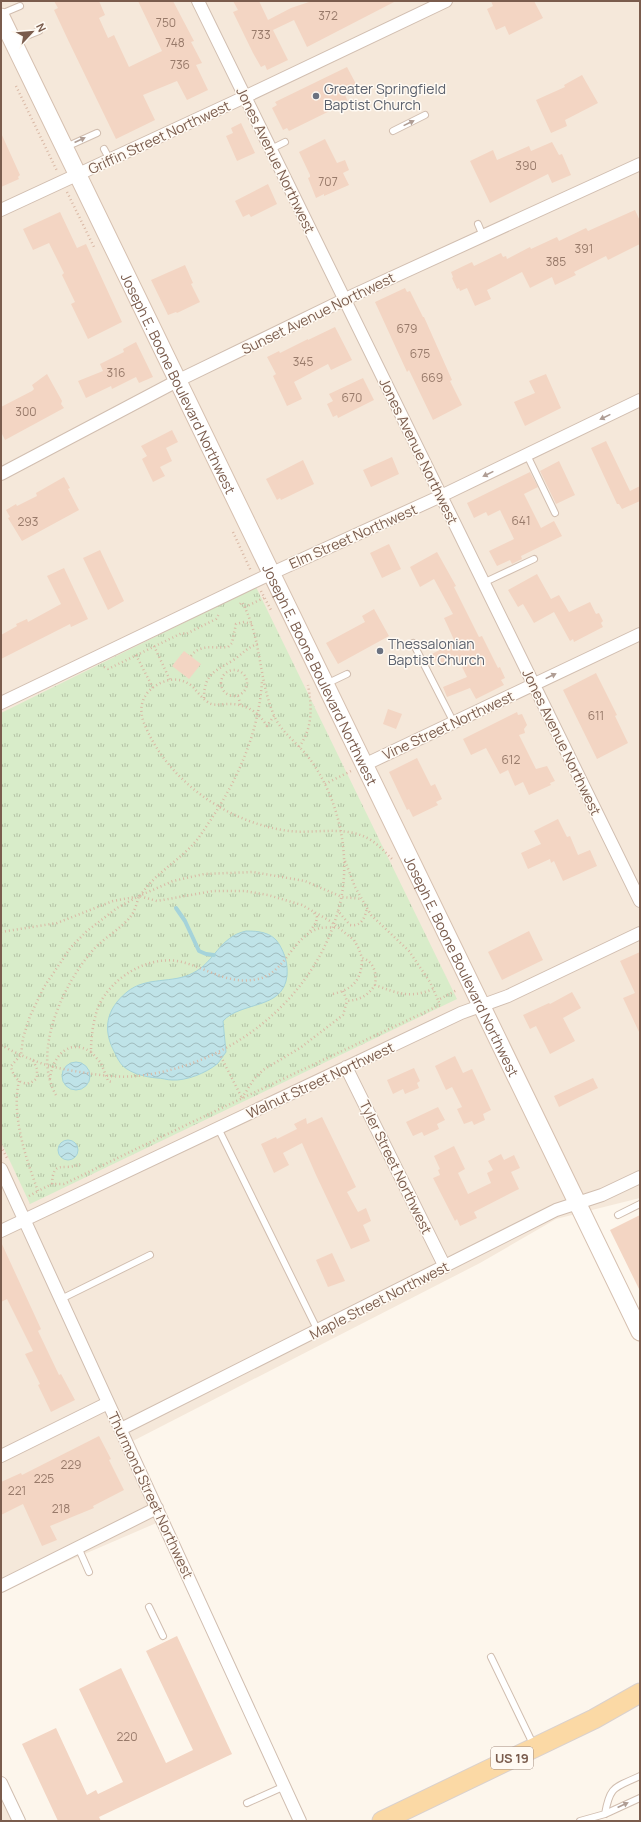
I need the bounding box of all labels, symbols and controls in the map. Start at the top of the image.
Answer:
house number: 372 [318,7,338,24]
north arrow [12,12,52,52]
house number: 750 [156,14,176,31]
text: N [33,21,50,34]
house number: 733 [251,26,271,43]
house number: 748 [165,34,185,51]
house number: 736 [170,56,190,73]
place label: Greater Springfield Baptist Church [324,79,446,114]
street label: Jones Avenue Northwest [232,84,320,237]
marker: Greater Springfield Baptist Church [311,91,321,101]
street label: Griffin Street Northwest [85,96,233,178]
one-way arrow [404,120,415,126]
one-way arrow [75,137,87,143]
house number: 390 [515,157,537,174]
house number: 707 [318,173,338,190]
house number: 391 [575,240,593,257]
house number: 385 [546,253,566,270]
street label: Sunset Avenue Northwest [238,267,398,358]
street label: Joseph E. Boone Boulevard Northwest [117,269,241,497]
house number: 679 [397,320,417,337]
house number: 675 [410,345,430,362]
house number: 345 [293,353,313,370]
house number: 316 [107,364,125,381]
house number: 669 [421,369,443,386]
street label: Jones Avenue Northwest [375,375,463,528]
house number: 670 [342,389,362,406]
house number: 300 [15,403,37,420]
one-way arrow [599,414,611,420]
one-way arrow [482,471,493,477]
street label: Elm Street Northwest [286,499,420,573]
house number: 641 [511,512,531,529]
house number: 293 [18,513,38,530]
street label: Joseph E. Boone Boulevard Northwest [259,561,382,789]
place label: Thessalonian Baptist Church [388,634,485,669]
marker: Thessalonian Baptist Church [375,646,385,656]
street label: Jones Avenue Northwest [518,666,606,819]
one-way arrow [545,673,557,679]
street label: Vine Street Northwest [379,686,517,764]
house number: 611 [588,707,604,724]
house number: 612 [502,751,521,768]
street label: Joseph E. Boone Boulevard Northwest [400,852,524,1080]
street label: Walnut Street Northwest [243,1037,397,1123]
street label: Tyler Street Northwest [355,1097,437,1237]
street label: Maple Street Northwest [306,1256,452,1344]
street label: Thurmond Street Northwest [104,1409,198,1582]
house number: 229 [60,1456,82,1473]
house number: 225 [34,1470,54,1487]
house number: 221 [8,1482,26,1499]
house number: 218 [52,1500,70,1517]
house number: 220 [116,1728,138,1745]
road number: US 19 [491,1747,533,1769]
one-way arrow [618,1802,629,1808]

